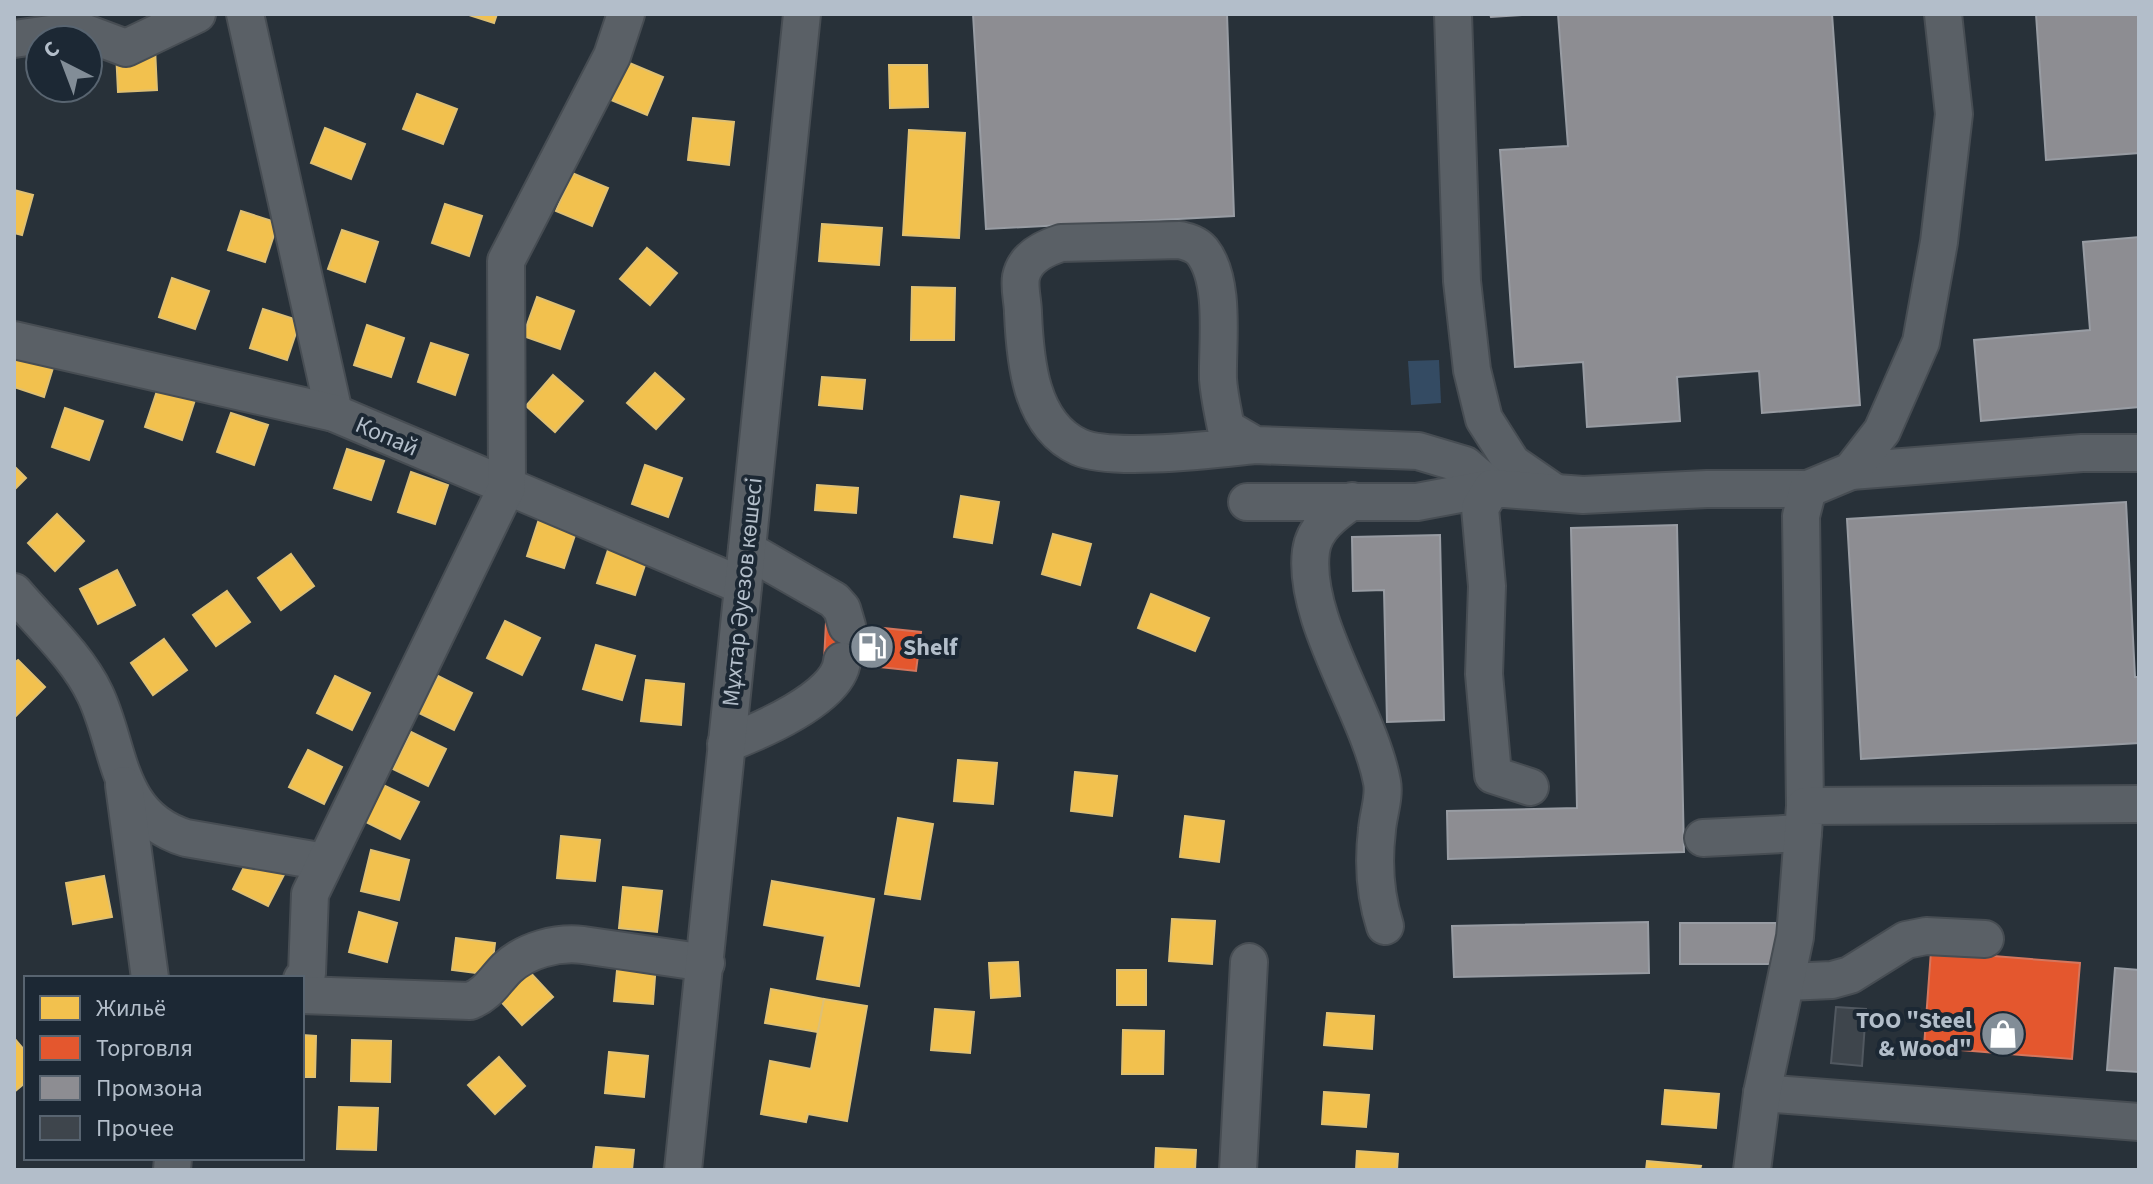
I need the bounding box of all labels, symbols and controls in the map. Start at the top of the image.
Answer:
north arrow [24,24,104,104]
text: С [36,34,67,66]
street label: Копай [350,408,424,465]
street label: Мұхтар Әуезов көшесі [713,476,772,708]
fuel station icon: Shelf [848,623,896,671]
place label: Shelf [903,630,958,665]
legend [24,976,304,1160]
text: Жильё [96,991,166,1026]
place label: TOO "Steel & Wood" [1856,1003,1972,1066]
shop icon: TOO "Steel & Wood" [1979,1010,2027,1058]
text: Торговля [96,1031,193,1066]
text: Промзона [96,1071,203,1106]
text: Прочее [96,1111,174,1146]

